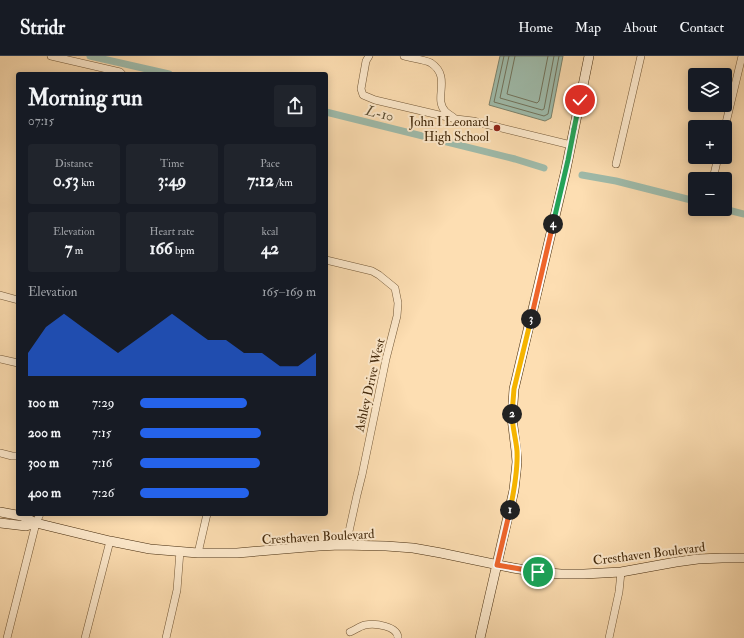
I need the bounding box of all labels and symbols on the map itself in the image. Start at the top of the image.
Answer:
pin [563,83,597,117]
water label: L-10 [363,102,396,125]
place label: John I Leonard High School [408,114,490,145]
marker: John I Leonard High School [492,123,502,133]
pin: 4 [543,214,563,234]
pin: 3 [521,309,541,329]
street label: Ashley Drive West [351,337,389,435]
pin: 2 [502,404,522,424]
pin: 1 [500,500,520,520]
street label: Cresthaven Boulevard [261,526,375,548]
street label: Cresthaven Boulevard [592,539,707,569]
pin [521,555,555,589]

